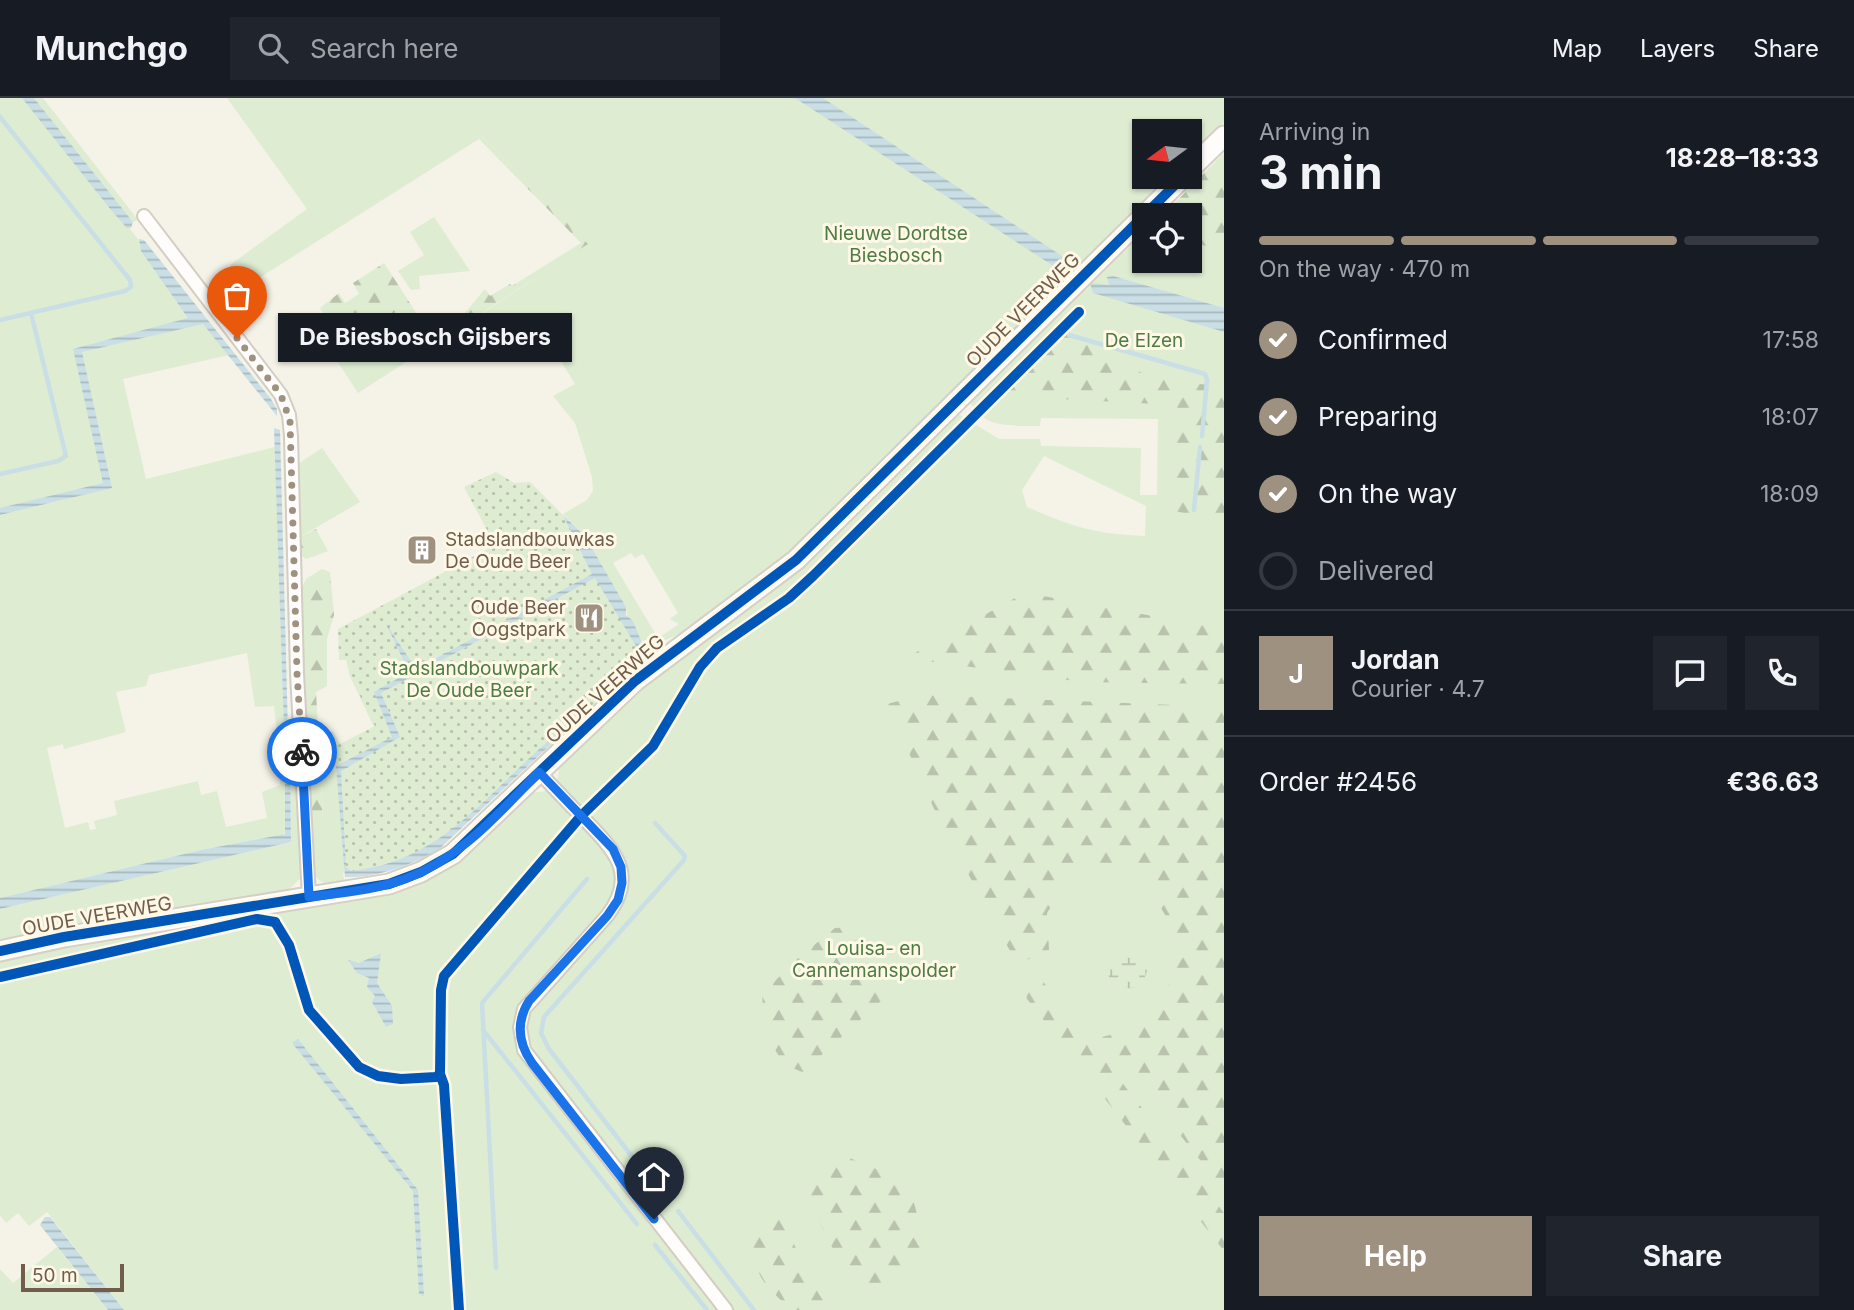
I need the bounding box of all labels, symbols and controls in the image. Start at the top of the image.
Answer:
search box [230,17,720,80]
text: Munchgo [35,28,188,68]
icon: search [254,29,292,67]
text: Search here [310,33,459,64]
text: Map [1552,34,1602,63]
text: Layers [1640,34,1715,63]
text: Share [1753,34,1819,63]
text: Arriving in [1259,118,1370,146]
north arrow [1132,119,1202,189]
map controls [1132,119,1202,273]
text: 18:28–18:33 [1666,142,1819,173]
text: 3 min [1259,144,1383,200]
button: locate [1132,203,1202,273]
park label: Nieuwe Dordtse Biesbosch [824,222,968,267]
street label: OUDE VEERWEG [961,248,1085,372]
text: On the way · 470 m [1259,255,1470,283]
pin [207,266,267,338]
icon: bag [218,277,256,315]
callout: De Biesbosch Gijsbers [279,314,573,362]
icon: check [1259,321,1297,359]
text: De Biesbosch Gijsbers [299,323,551,351]
text: Confirmed [1318,324,1448,355]
text: 17:58 [1763,326,1819,354]
park label: De Elzen [1105,329,1183,352]
icon: check [1259,398,1297,436]
text: Preparing [1318,401,1438,432]
text: 18:07 [1762,403,1819,431]
icon: check [1259,475,1297,513]
text: On the way [1318,478,1457,509]
text: 18:09 [1760,480,1819,508]
place label: Stadslandbouwkas De Oude Beer [445,528,615,573]
building icon: Stadslandbouwkas De Oude Beer [405,533,439,567]
text: Delivered [1318,555,1434,586]
place label: Oude Beer Oogstpark [470,596,567,641]
restaurant icon: Oude Beer Oogstpark [572,601,606,635]
street label: OUDE VEERWEG [541,630,669,748]
button: chat [1653,636,1727,710]
button: phone [1745,636,1819,710]
text: Jordan [1351,644,1440,675]
park label: Stadslandbouwpark De Oude Beer [379,657,559,702]
text: J [1288,658,1304,689]
text: Courier · 4.7 [1351,675,1485,703]
courier [267,717,337,787]
icon: bike [283,733,321,771]
text: Order #2456 [1259,766,1417,797]
text: €36.63 [1727,766,1819,797]
street label: OUDE VEERWEG [20,892,174,940]
park label: Louisa- en Cannemanspolder [792,937,956,982]
pin [624,1147,684,1219]
icon: home [635,1158,673,1196]
button: Help [1259,1216,1532,1296]
button: Share [1546,1216,1819,1296]
scale bar [21,1261,124,1293]
text: 50 m [32,1264,78,1287]

